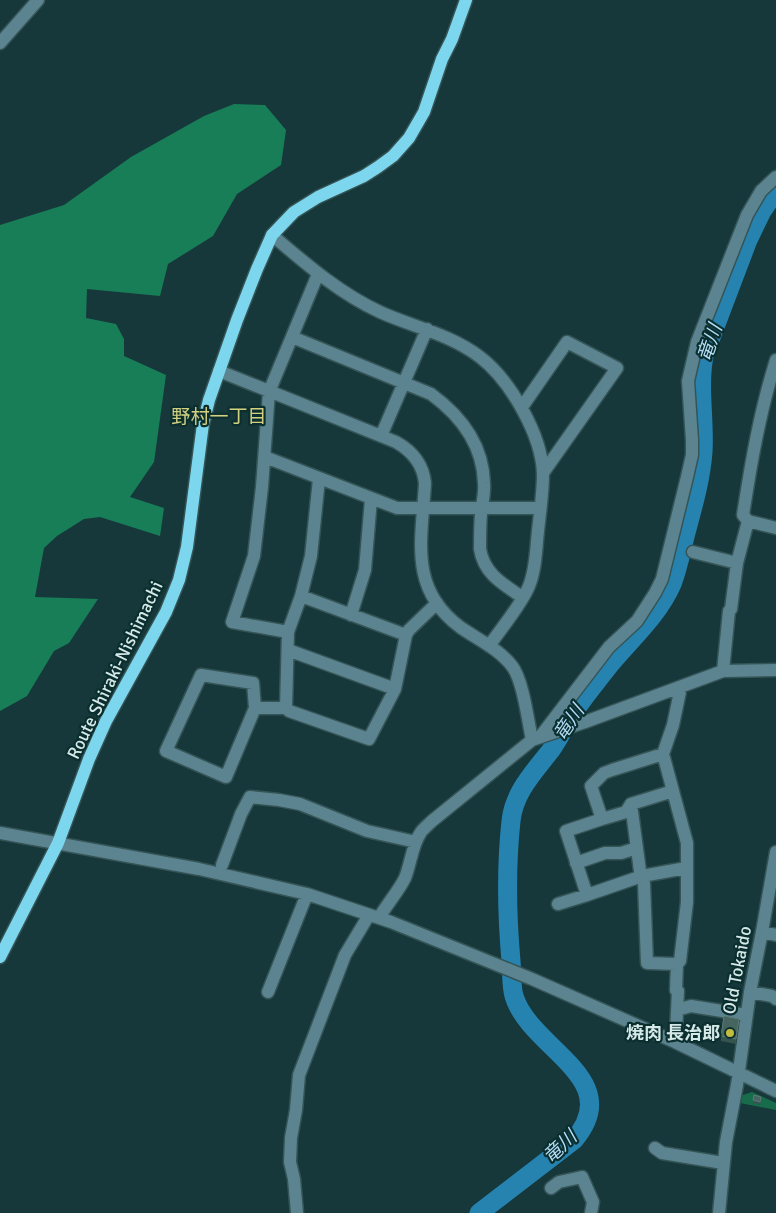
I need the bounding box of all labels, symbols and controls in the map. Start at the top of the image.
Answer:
water label: 竜川 [692,319,728,365]
district label: 野村一丁目 [171,405,267,429]
street label: Route Shiraki-Nishimachi [62,577,168,763]
water label: 竜川 [548,699,591,745]
street label: Old Tokaido [718,924,756,1016]
place label: 焼肉 長治郎 [626,1022,720,1044]
marker: 焼肉 長治郎 [724,1027,736,1039]
water label: 竜川 [538,1124,584,1169]

